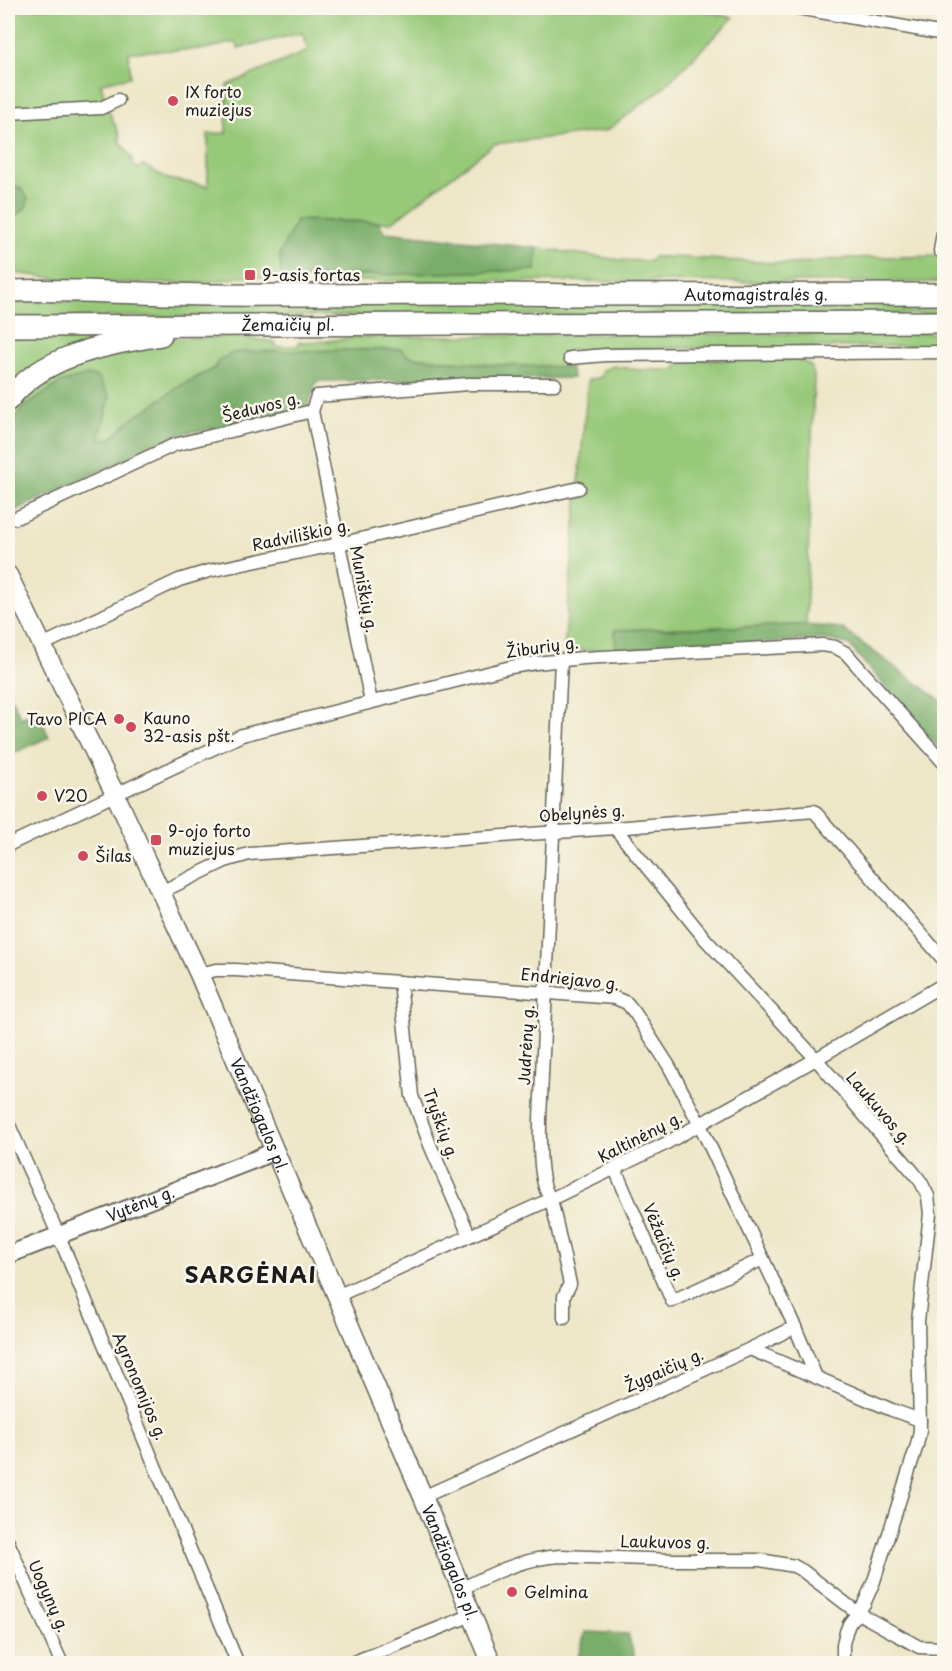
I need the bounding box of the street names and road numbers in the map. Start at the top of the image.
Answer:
street label: Automagistralės g. [684,281,828,306]
street label: Žemaičių pl. [241,312,335,336]
street label: Šeduvos g. [219,385,302,427]
street label: Radviliškio g. [249,512,352,556]
street label: Muniškių g. [345,543,385,635]
street label: Žiburių g. [504,629,580,663]
street label: Obelynės g. [538,797,626,827]
street label: Endriejavo g. [520,961,621,995]
street label: Judrėnų g. [511,1004,539,1086]
street label: Vandžiogalos pl. [225,1054,296,1176]
street label: Laukuvos g. [841,1066,918,1149]
street label: Tryškių g. [418,1085,466,1163]
street label: Kaltinėnų g. [593,1105,686,1168]
street label: Vytėnų g. [102,1179,178,1227]
street label: Vėžaičių g. [638,1199,692,1284]
street label: Agronomijos g. [107,1328,175,1443]
street label: Žygaičių g. [620,1341,707,1397]
street label: Vandžiogalos pl. [417,1500,486,1623]
street label: Laukuvos g. [620,1528,710,1554]
street label: Uogynų g. [23,1555,77,1636]

